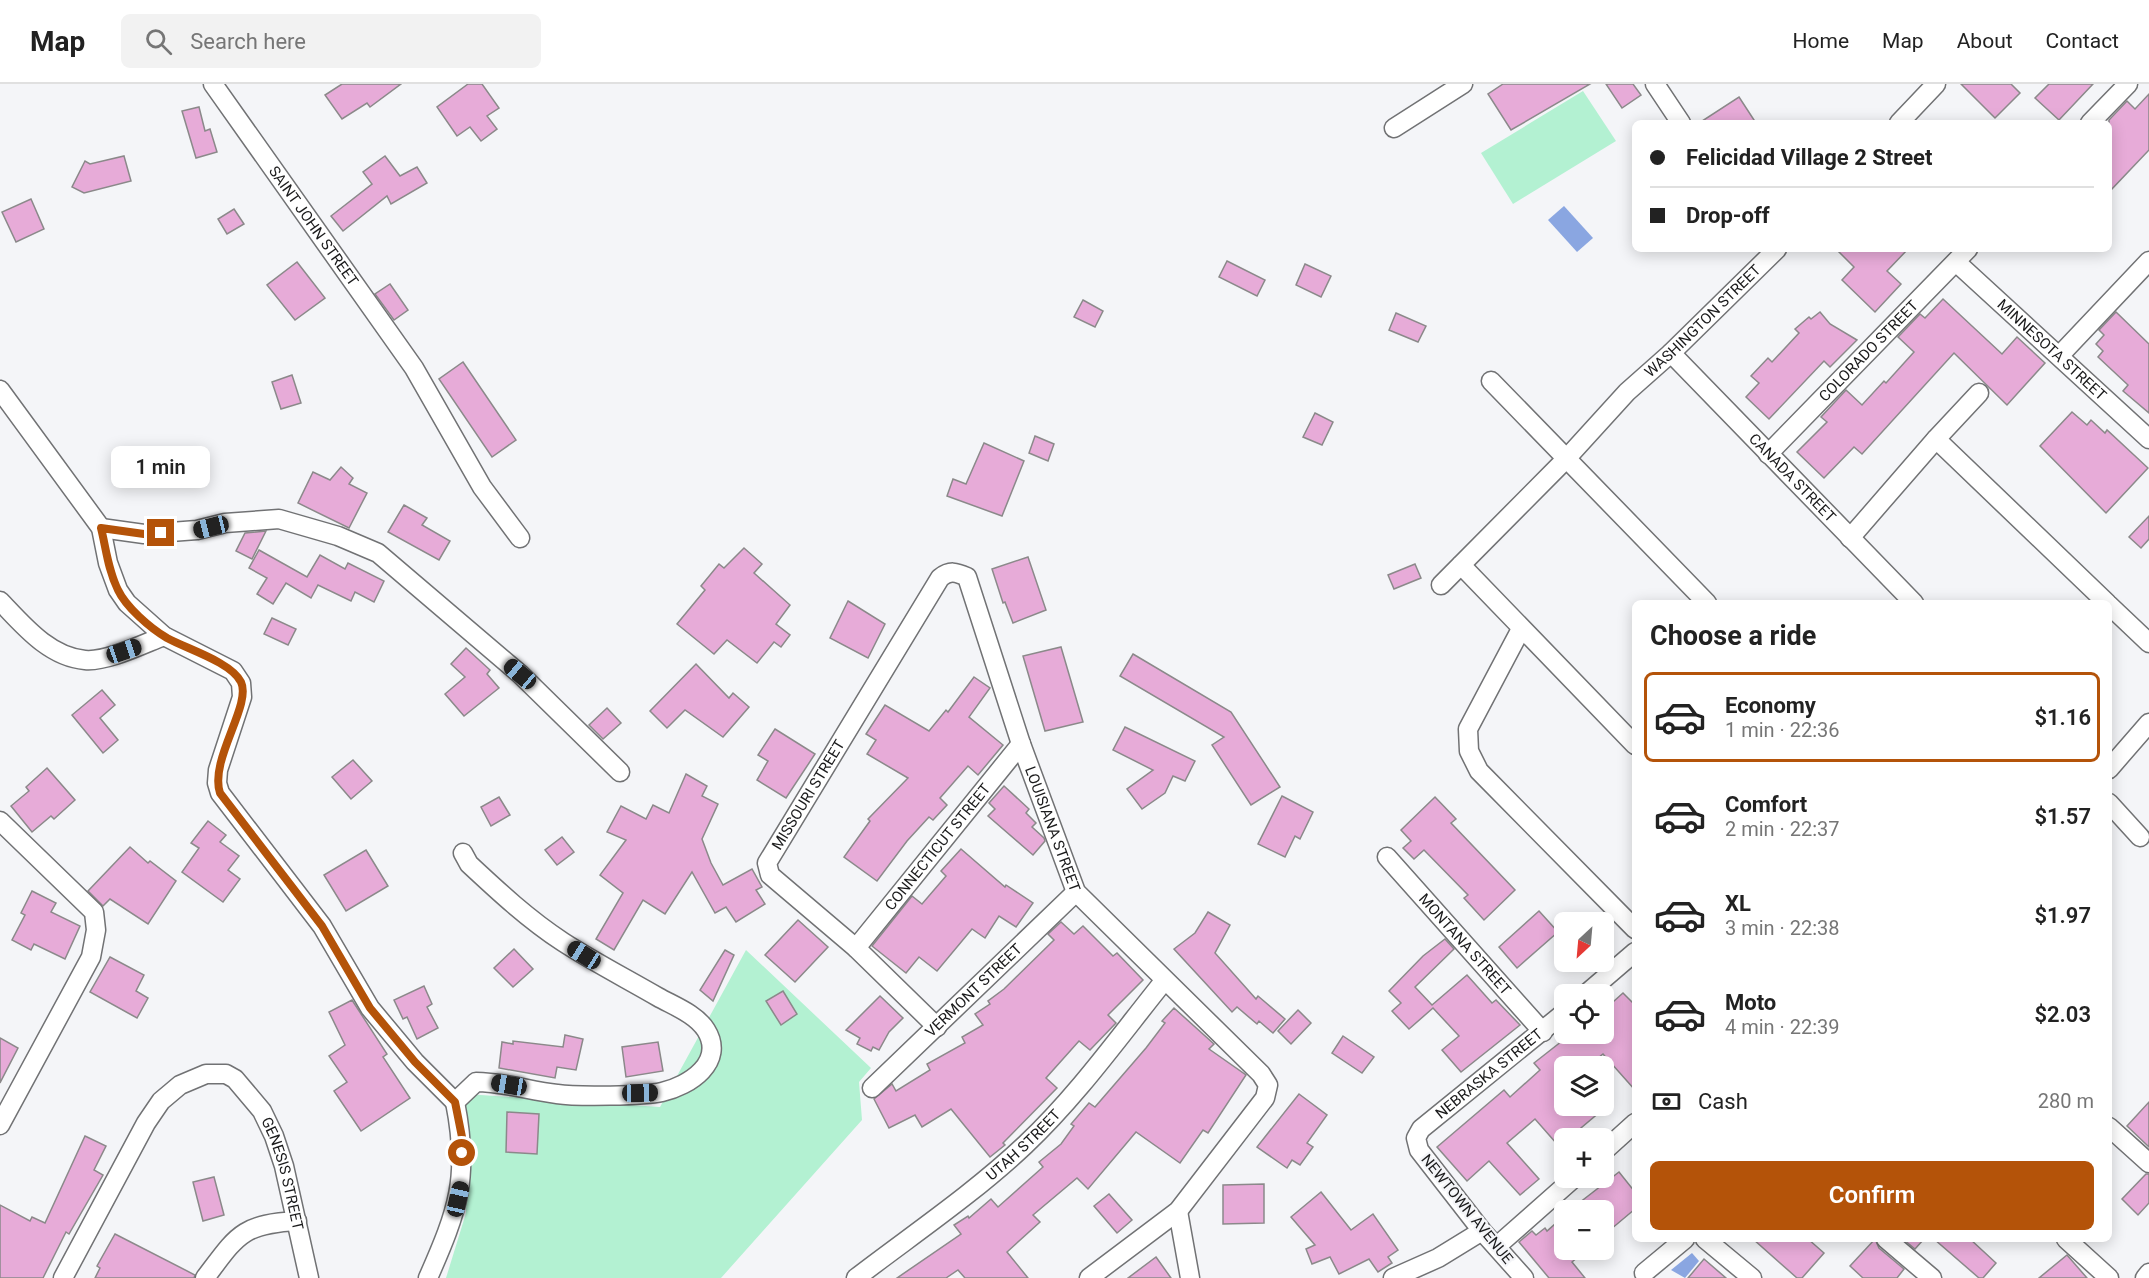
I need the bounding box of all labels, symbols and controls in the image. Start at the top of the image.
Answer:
search box [121,14,541,68]
text: Map [30,25,85,58]
icon: search [142,25,175,58]
text: Search here [190,29,306,54]
text: Home [1793,29,1849,53]
text: Map [1882,29,1924,53]
text: About [1957,29,2013,53]
text: Contact [2046,29,2119,53]
text: Felicidad Village 2 Street [1686,145,1932,170]
street label: SAINT JOHN STREET [265,163,362,290]
text: Drop-off [1686,203,1770,228]
street label: WASHINGTON STREET [1641,261,1765,381]
street label: MINNESOTA STREET [1994,295,2110,404]
street label: COLORADO STREET [1815,297,1922,405]
street label: CANADA STREET [1745,430,1839,526]
callout: 1 min [112,446,210,488]
text: 1 min [135,455,186,479]
car [191,514,231,540]
route end [147,519,174,546]
text: Choose a ride [1650,620,1816,652]
car [104,637,144,665]
car [500,656,540,692]
icon: car [1653,690,1707,744]
text: Economy [1725,693,1816,718]
text: $1.16 [2034,705,2091,730]
text: 1 min · 22:36 [1725,718,1840,742]
street label: MISSOURI STREET [768,737,849,853]
street label: LOUISIANA STREET [1021,764,1084,894]
street label: CONNECTICUT STREET [881,780,994,914]
icon: car [1653,789,1707,843]
text: Comfort [1725,792,1807,817]
text: $1.57 [2034,804,2091,829]
text: 2 min · 22:37 [1725,817,1840,841]
icon: car [1653,888,1707,942]
street label: MONTANA STREET [1415,890,1515,999]
text: XL [1725,891,1751,916]
text: $1.97 [2034,903,2091,928]
north arrow [1554,912,1614,972]
map controls [1554,912,1614,1260]
text: 3 min · 22:38 [1725,916,1840,940]
car [564,938,604,972]
street label: VERMONT STREET [922,940,1026,1041]
button: locate [1554,984,1614,1044]
icon: car [1653,987,1707,1041]
text: Moto [1725,990,1776,1015]
text: $2.03 [2034,1002,2091,1027]
text: 4 min · 22:39 [1725,1015,1840,1039]
street label: NEBRASKA STREET [1432,1025,1546,1123]
button: layers [1554,1056,1614,1116]
car [490,1073,528,1097]
car [622,1084,658,1102]
icon: cash [1650,1085,1683,1118]
text: Cash [1698,1089,1748,1114]
text: 280 m [2038,1089,2094,1113]
street label: UTAH STREET [982,1106,1064,1184]
street label: GENESIS STREET [257,1114,307,1232]
button: + [1554,1128,1614,1188]
route start [448,1139,475,1166]
street label: NEWTOWN AVENUE [1417,1151,1517,1268]
button: Confirm [1650,1161,2094,1230]
car [445,1179,471,1219]
button: − [1554,1200,1614,1260]

